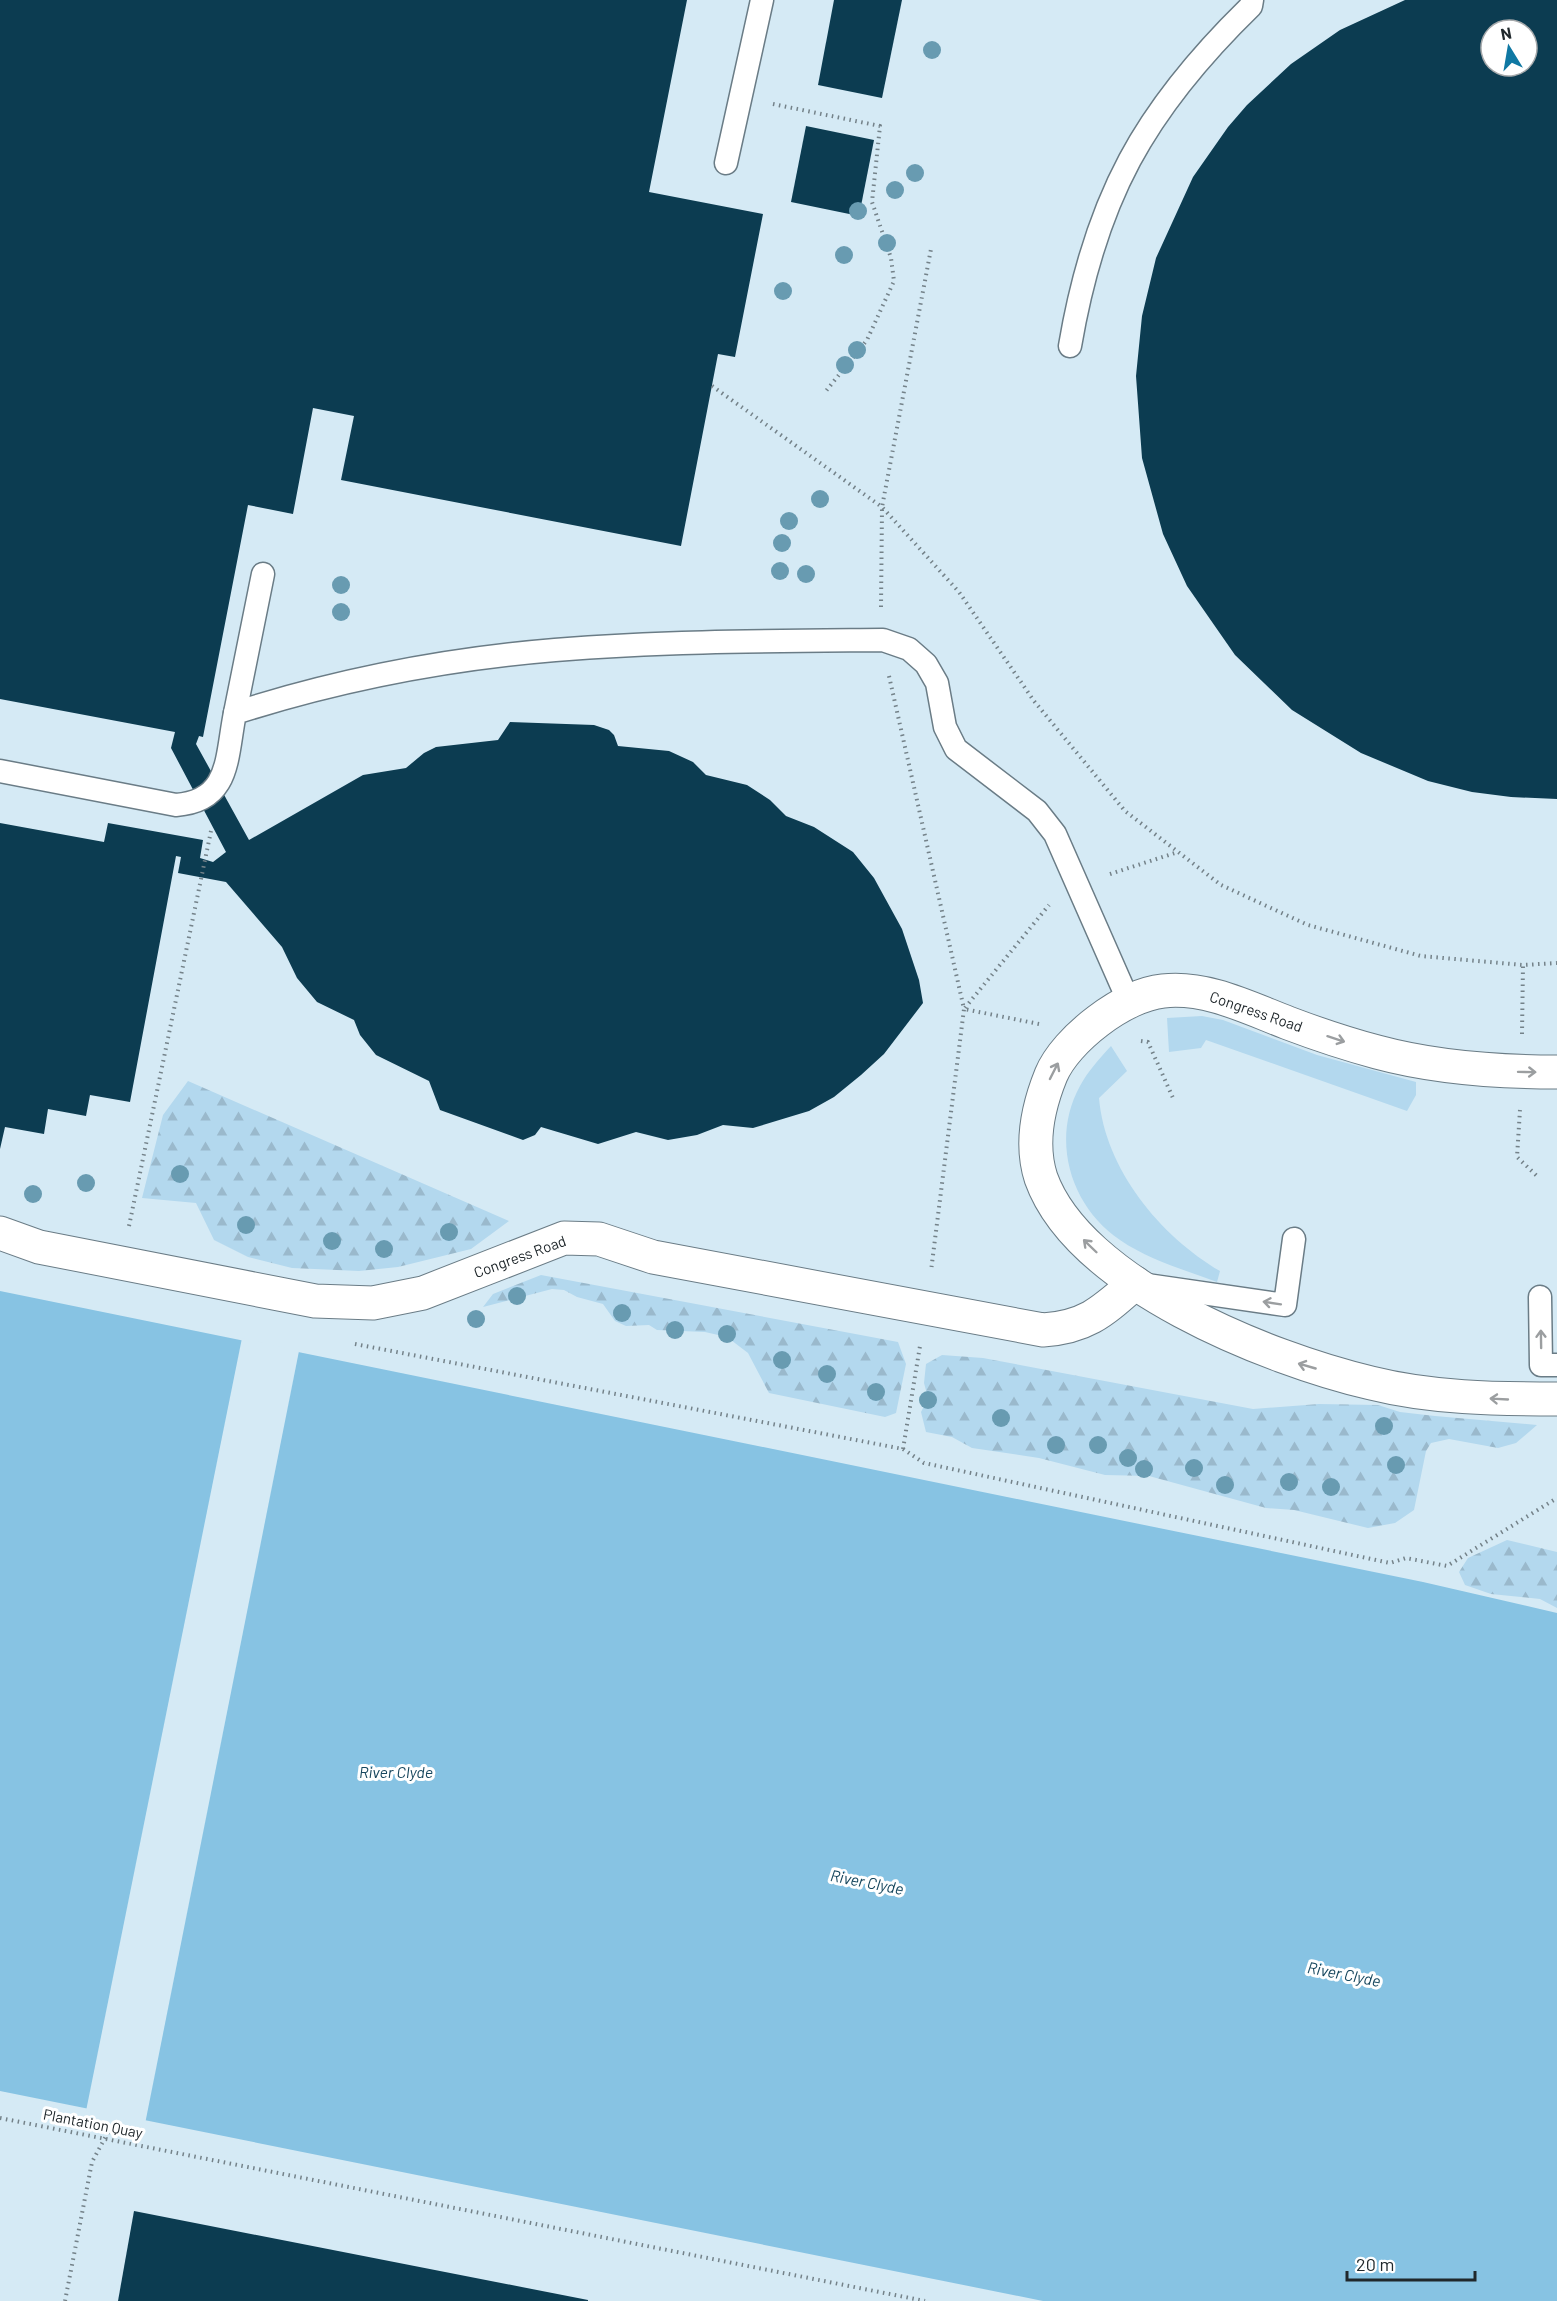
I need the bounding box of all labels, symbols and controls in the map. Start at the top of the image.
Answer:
north arrow [1479,18,1539,78]
text: N [1499,22,1513,43]
street label: Congress Road [1208,987,1305,1035]
one-way arrow [1326,1034,1345,1045]
one-way arrow [1048,1062,1060,1080]
one-way arrow [1517,1066,1537,1078]
street label: Congress Road [471,1231,568,1281]
one-way arrow [1082,1239,1097,1253]
one-way arrow [1262,1297,1282,1308]
one-way arrow [1535,1329,1546,1349]
one-way arrow [1298,1360,1317,1371]
one-way arrow [1489,1393,1509,1404]
water label: River Clyde [359,1762,433,1781]
water label: River Clyde [829,1865,905,1898]
water label: River Clyde [1306,1957,1382,1990]
street label: Plantation Quay [42,2105,144,2141]
scale bar [1347,2244,1474,2282]
text: 20 m [1356,2253,1394,2275]

